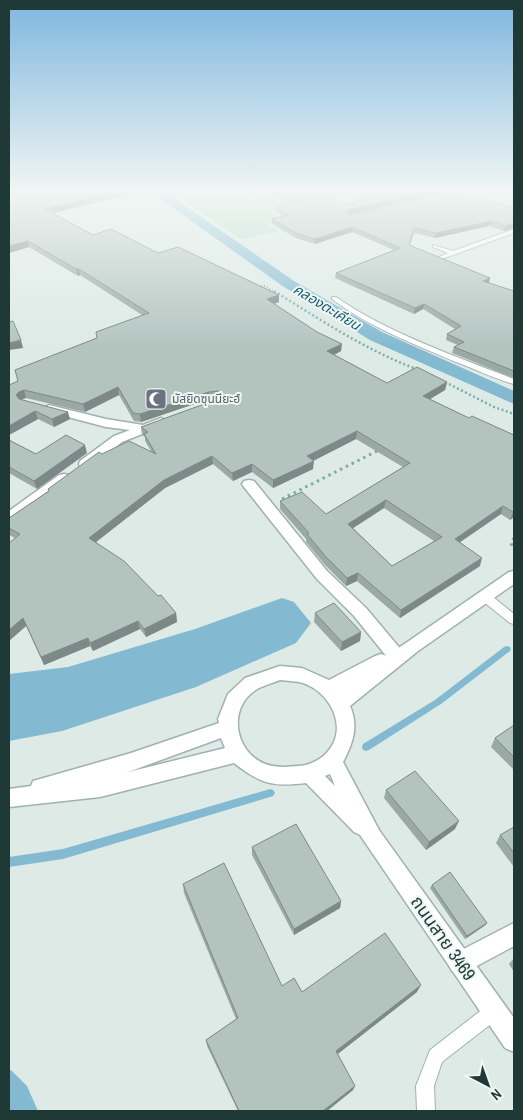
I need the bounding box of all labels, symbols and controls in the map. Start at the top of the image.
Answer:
water label: คลองตะเคียน [290,280,365,335]
mosque icon: มัสยิดซุนนียะฮ์ [144,387,168,411]
place label: มัสยิดซุนนียะฮ์ [172,391,240,407]
street label: ถนนสาย 3469 [405,890,482,985]
north arrow [463,1060,513,1110]
text: N [487,1085,506,1104]

